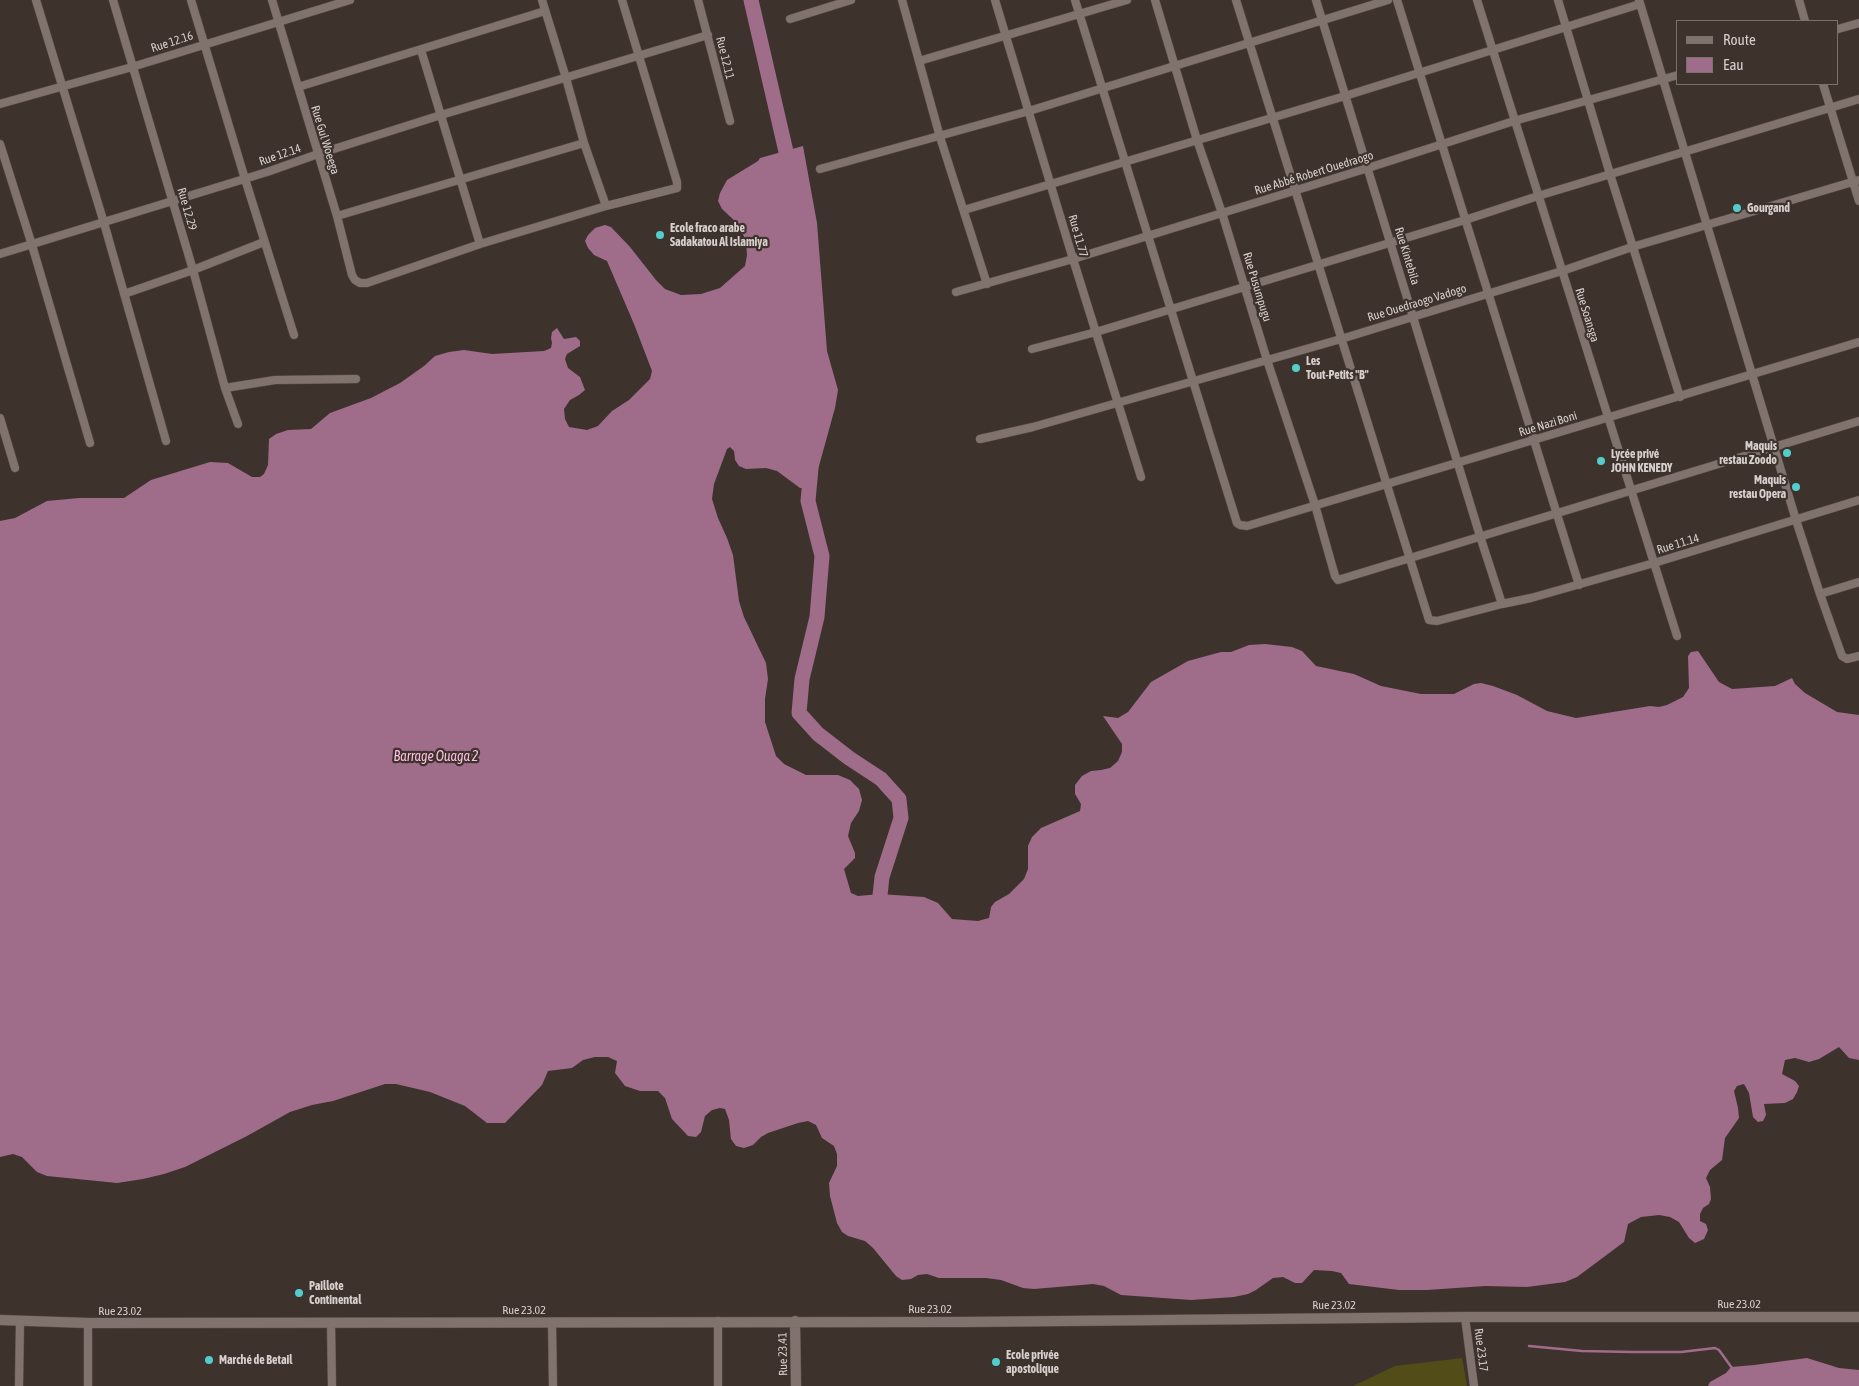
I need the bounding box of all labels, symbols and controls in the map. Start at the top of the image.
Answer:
legend [1676,20,1839,85]
street label: Rue 12.16 [149,28,195,56]
text: Route [1723,31,1756,48]
street label: Rue 12.11 [713,35,737,81]
text: Eau [1723,56,1744,73]
street label: Rue Gul Woeega [308,104,342,176]
street label: Rue 12.14 [257,141,303,169]
street label: Rue Abbé Robert Ouedraogo [1253,148,1375,198]
street label: Rue 12.29 [174,186,200,232]
place label: Gourgand [1747,201,1790,215]
marker: Gourgand [1731,202,1743,214]
street label: Rue 11.77 [1065,213,1091,259]
place label: Ecole fraco arabe Sadakatou Al Islamiya [670,221,768,249]
street label: Rue Kintebila [1391,226,1423,286]
marker: Ecole fraco arabe Sadakatou Al Islamiya [654,229,666,241]
street label: Rue Pusumpugu [1240,251,1274,323]
street label: Rue Ouedraogo Vadogo [1366,281,1468,325]
street label: Rue Soansga [1572,286,1602,344]
place label: Les Tout-Petits "B" [1306,354,1369,382]
marker: Les Tout-Petits "B" [1290,362,1302,374]
street label: Rue Nazi Boni [1517,408,1579,440]
place label: Maquis restau Zoodo [1719,439,1777,467]
place label: Lycée privé JOHN KENEDY [1611,447,1672,475]
marker: Maquis restau Zoodo [1781,447,1793,459]
marker: Lycée privé JOHN KENEDY [1595,455,1607,467]
place label: Maquis restau Opera [1729,473,1786,501]
marker: Maquis restau Opera [1790,481,1802,493]
street label: Rue 11.14 [1655,531,1701,557]
water label: Barrage Ouaga 2 [394,749,478,765]
place label: Paillote Continental [309,1279,361,1307]
marker: Paillote Continental [293,1287,305,1299]
street label: Rue 23.02 [1717,1297,1761,1311]
street label: Rue 23.02 [1312,1298,1356,1312]
street label: Rue 23.02 [908,1302,952,1316]
street label: Rue 23.02 [502,1303,546,1317]
street label: Rue 23.02 [98,1304,142,1318]
street label: Rue 23.17 [1471,1327,1491,1373]
street label: Rue 23.41 [775,1332,791,1376]
place label: Ecole privée apostolique [1006,1348,1059,1376]
place label: Marché de Betail [219,1353,292,1367]
marker: Marché de Betail [203,1354,215,1366]
marker: Ecole privée apostolique [990,1356,1002,1368]

